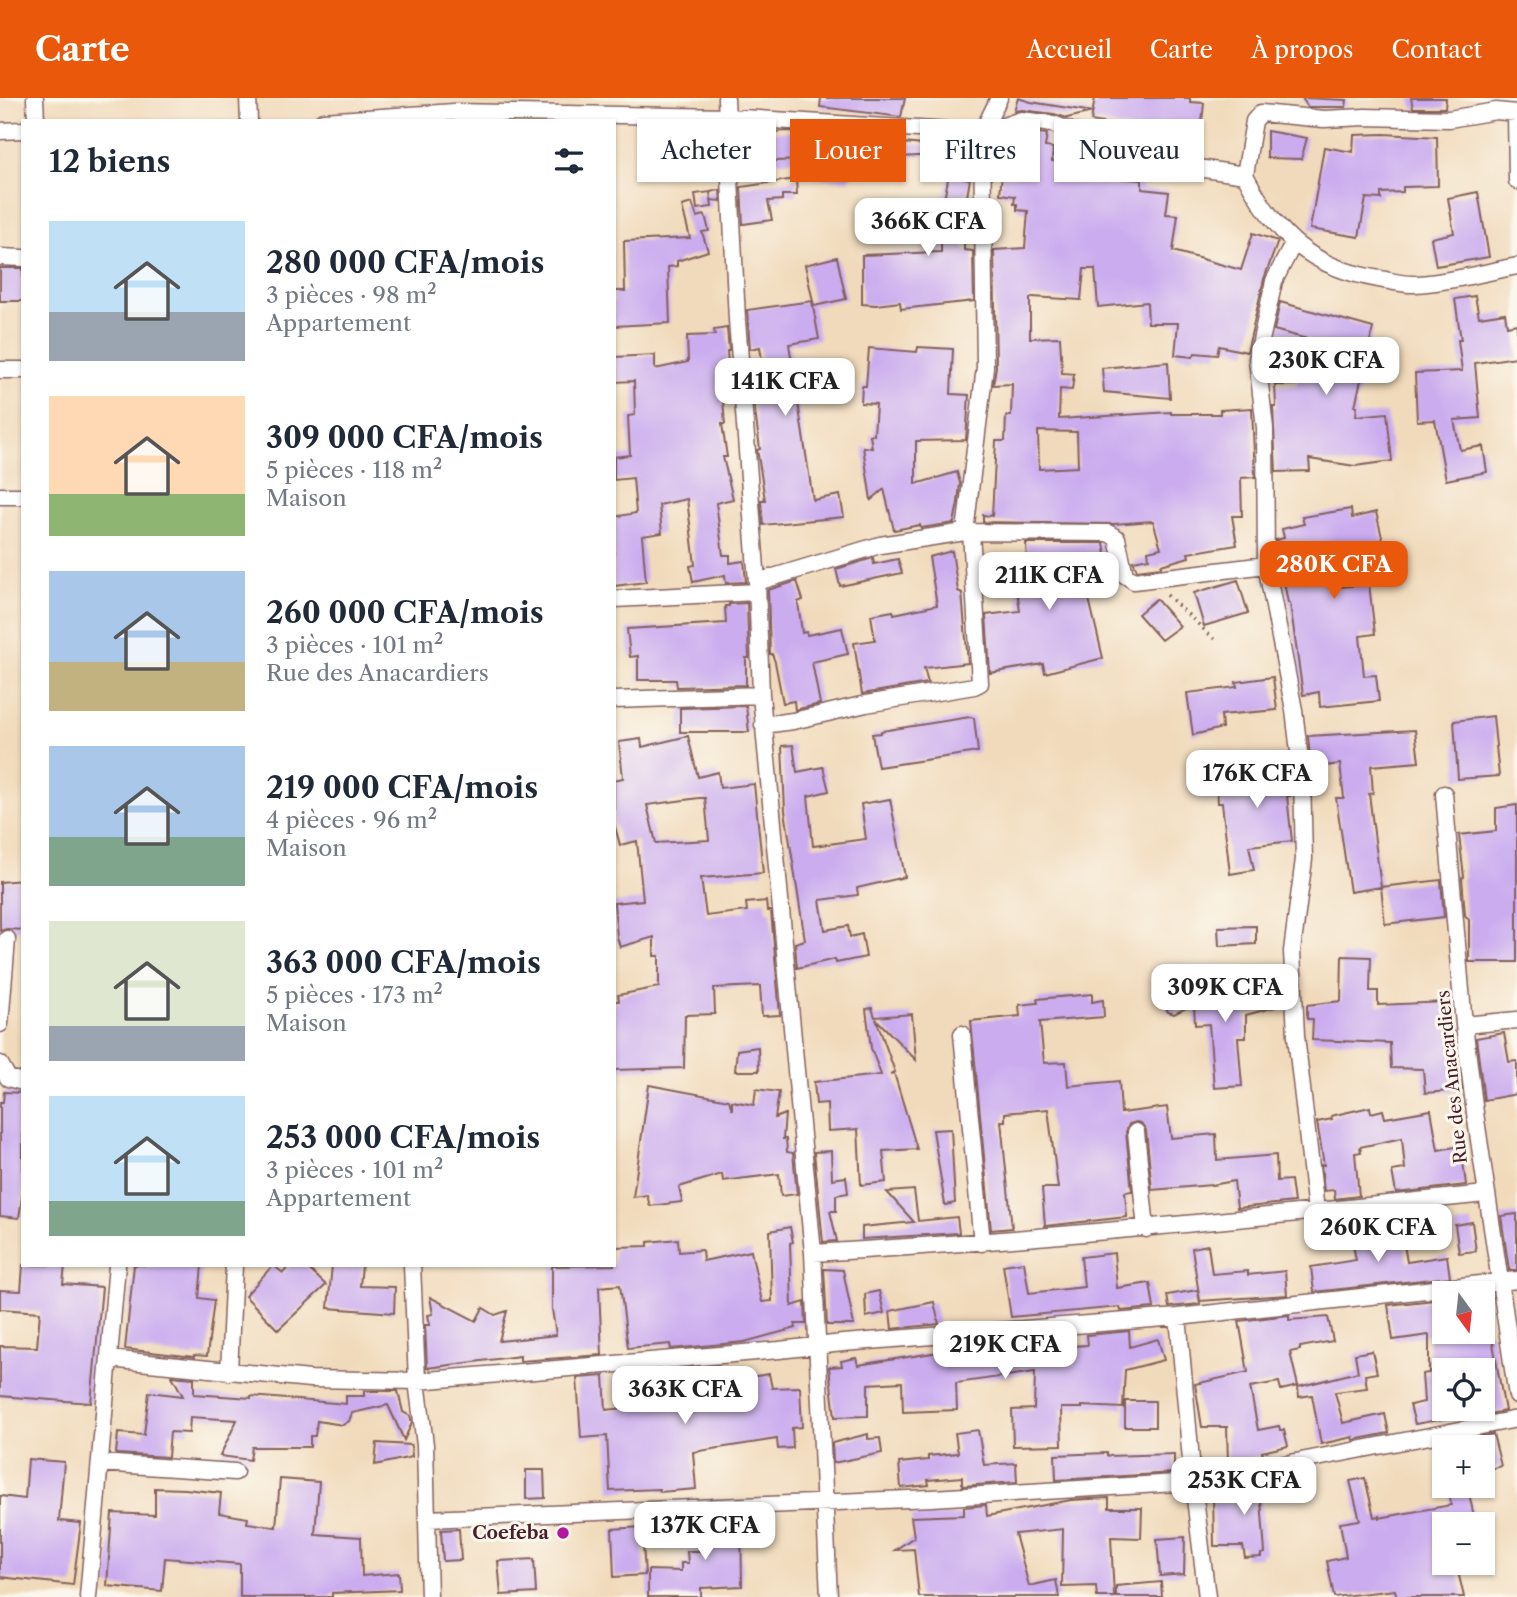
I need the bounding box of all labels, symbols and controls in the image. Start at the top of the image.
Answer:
text: Carte [35,29,130,70]
text: Accueil [1027,35,1112,64]
text: Carte [1150,35,1213,64]
text: À propos [1251,35,1354,64]
text: Contact [1392,35,1482,64]
chip: Acheter [637,119,776,182]
chip: Louer [790,119,906,182]
chip: Filtres [920,119,1040,182]
chip: Nouveau [1054,119,1204,182]
icon: filters [550,142,588,180]
text: 12 biens [49,143,170,180]
pin: 366K CFA [856,198,1000,258]
text: 366K CFA [871,207,985,235]
text: 280 000 CFA/mois [266,244,544,281]
icon: home [105,249,189,333]
text: 3 pièces · 98 m² [266,281,437,309]
text: Appartement [266,309,411,337]
pin: 230K CFA [1254,338,1398,397]
text: 230K CFA [1268,346,1384,374]
pin: 141K CFA [713,358,857,418]
text: 141K CFA [731,367,839,395]
text: 309 000 CFA/mois [266,419,543,456]
icon: home [105,424,189,508]
text: 5 pièces · 118 m² [266,456,442,484]
text: Maison [266,484,347,512]
pin: 280K CFA [1262,542,1406,601]
text: 280K CFA [1276,550,1392,578]
pin: 211K CFA [977,552,1121,612]
text: 211K CFA [995,561,1103,589]
text: 260 000 CFA/mois [266,594,544,631]
icon: home [105,599,189,683]
text: 3 pièces · 101 m² [266,631,443,659]
text: Rue des Anacardiers [266,659,489,687]
pin: 176K CFA [1185,750,1329,810]
text: 176K CFA [1202,759,1312,787]
text: 219 000 CFA/mois [266,769,538,806]
icon: home [105,774,189,858]
text: 4 pièces · 96 m² [266,806,437,834]
text: Maison [266,834,347,862]
text: 363 000 CFA/mois [266,944,541,981]
icon: home [105,949,189,1033]
pin: 309K CFA [1153,964,1297,1024]
text: 309K CFA [1167,973,1283,1001]
text: 5 pièces · 173 m² [266,981,443,1009]
street label: Rue des Anacardiers [1432,989,1472,1165]
text: Maison [266,1009,347,1037]
text: 253 000 CFA/mois [266,1119,540,1156]
icon: home [105,1124,189,1208]
text: 3 pièces · 101 m² [266,1156,443,1184]
text: Appartement [266,1184,411,1212]
pin: 260K CFA [1306,1204,1450,1264]
text: 260K CFA [1320,1213,1436,1241]
north arrow [1432,1281,1494,1344]
map controls [1432,1281,1495,1575]
pin: 219K CFA [933,1322,1077,1381]
text: 219K CFA [949,1330,1061,1358]
button: locate [1432,1358,1495,1421]
pin: 363K CFA [613,1366,757,1426]
text: 363K CFA [628,1375,742,1403]
button: + [1432,1435,1495,1498]
pin: 253K CFA [1172,1458,1316,1517]
text: 253K CFA [1187,1466,1301,1494]
pin: 137K CFA [633,1502,777,1562]
text: 137K CFA [650,1511,760,1539]
button: − [1432,1512,1495,1575]
place label: Coefeba [472,1522,550,1544]
marker: Coefeba [555,1525,571,1541]

